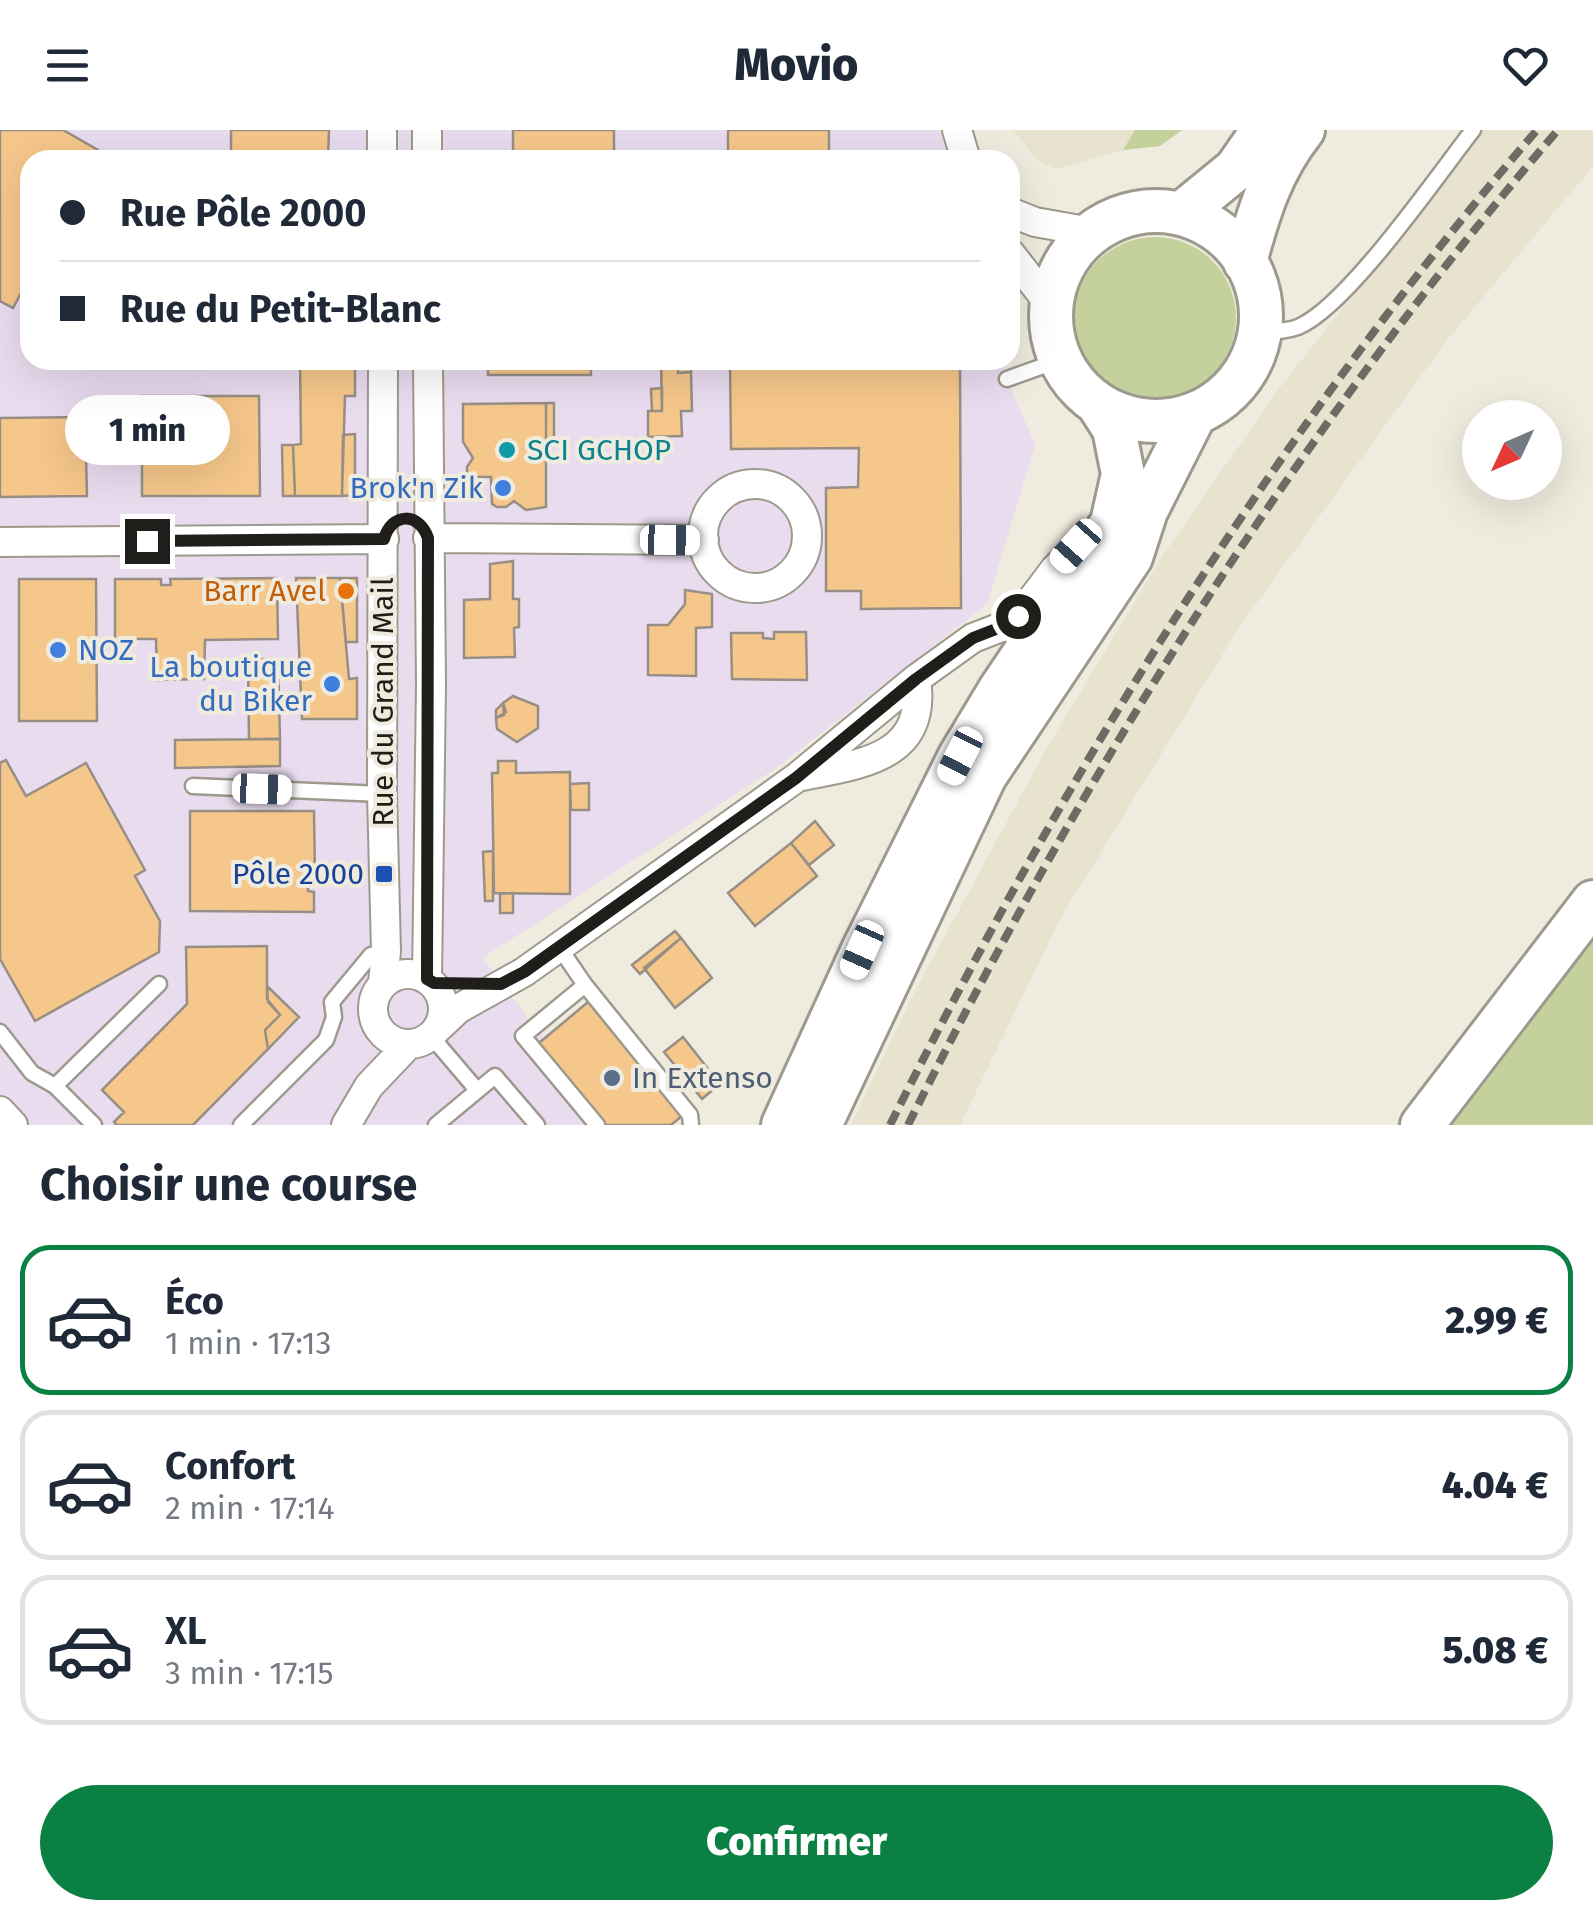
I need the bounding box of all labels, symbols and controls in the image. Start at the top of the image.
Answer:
icon: menu [40,38,95,93]
text: Movio [735,38,858,92]
icon: heart [1498,38,1553,93]
text: Rue Pôle 2000 [120,190,366,236]
text: Rue du Petit-Blanc [120,286,441,332]
callout: 1 min [64,396,230,466]
north arrow [1462,400,1562,500]
map controls [1462,400,1562,500]
text: 1 min [109,411,186,449]
place label: SCI GCHOP [527,432,671,468]
marker: SCI GCHOP [496,439,518,461]
place label: Brok'n Zik [350,470,484,506]
marker: Brok'n Zik [492,477,514,499]
car [1045,514,1107,578]
route end [125,519,170,564]
car [640,524,700,556]
place label: Barr Avel [203,573,326,609]
street label: Rue du Grand Mail [365,577,401,827]
marker: Barr Avel [335,580,357,602]
route start [996,594,1041,639]
place label: NOZ [78,632,134,668]
marker: NOZ [47,639,69,661]
place label: La boutique du Biker [149,649,312,719]
marker: La boutique du Biker [321,673,343,695]
car [933,722,987,790]
car [231,773,293,805]
place label: Pôle 2000 [232,856,364,892]
marker: Pôle 2000 [373,863,395,885]
car [836,916,888,984]
place label: In Extenso [632,1060,773,1096]
marker: In Extenso [601,1067,623,1089]
text: Choisir une course [40,1158,417,1212]
icon: car [45,1275,135,1365]
text: Éco [165,1278,224,1324]
text: 2.99 € [1445,1297,1548,1343]
text: 1 min · 17:13 [165,1324,331,1362]
icon: car [45,1440,135,1530]
text: Confort [165,1443,295,1489]
text: 4.04 € [1442,1462,1548,1508]
text: 2 min · 17:14 [165,1489,335,1527]
icon: car [45,1605,135,1695]
text: XL [165,1608,207,1654]
text: 5.08 € [1442,1627,1548,1673]
text: 3 min · 17:15 [165,1654,334,1692]
button: Confirmer [40,1785,1553,1900]

